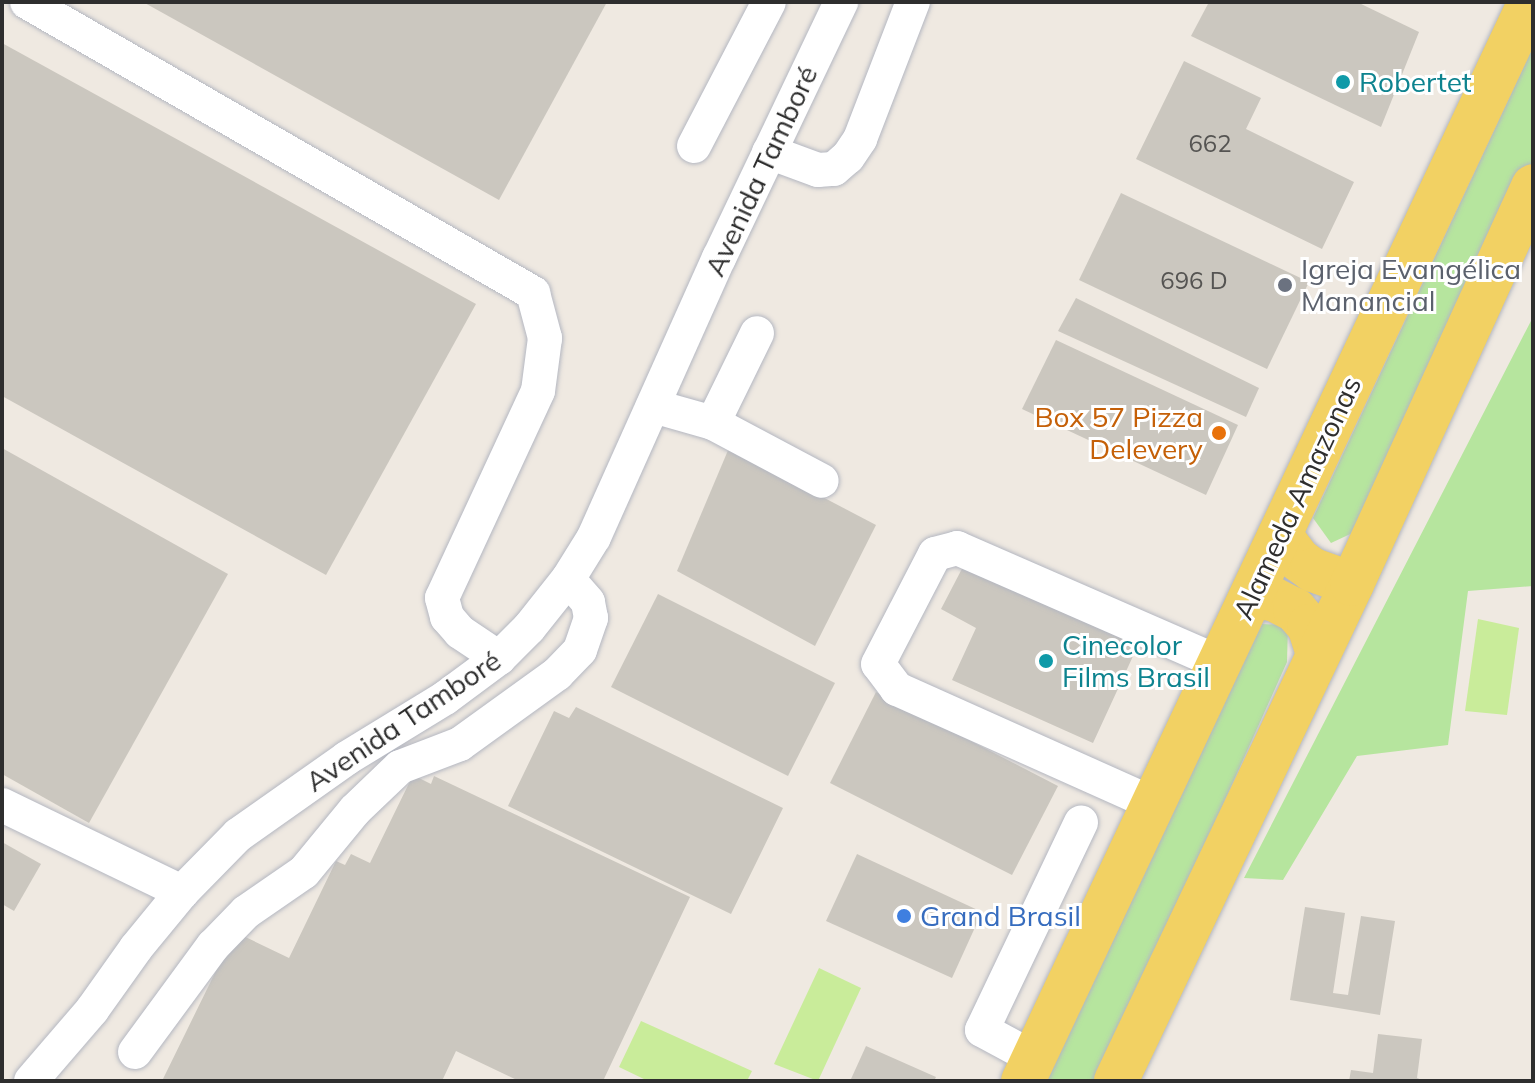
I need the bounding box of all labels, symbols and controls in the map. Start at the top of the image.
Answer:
street label: Avenida Tamboré [698,61,824,281]
place label: Robertet [1359,65,1472,99]
marker: Robertet [1334,73,1352,91]
house number: 662 [1188,130,1232,158]
place label: Igreja Evangélica Manancial [1301,252,1521,318]
house number: 696 D [1160,267,1228,295]
marker: Igreja Evangélica Manancial [1276,276,1294,294]
street label: Alameda Amazonas [1226,371,1368,625]
place label: Box 57 Pizza Delevery [1034,400,1203,466]
marker: Box 57 Pizza Delevery [1210,424,1228,442]
place label: Cinecolor Films Brasil [1062,628,1210,694]
street label: Avenida Tamboré [299,643,507,799]
marker: Cinecolor Films Brasil [1037,652,1055,670]
place label: Grand Brasil [920,899,1081,933]
marker: Grand Brasil [895,907,913,925]

